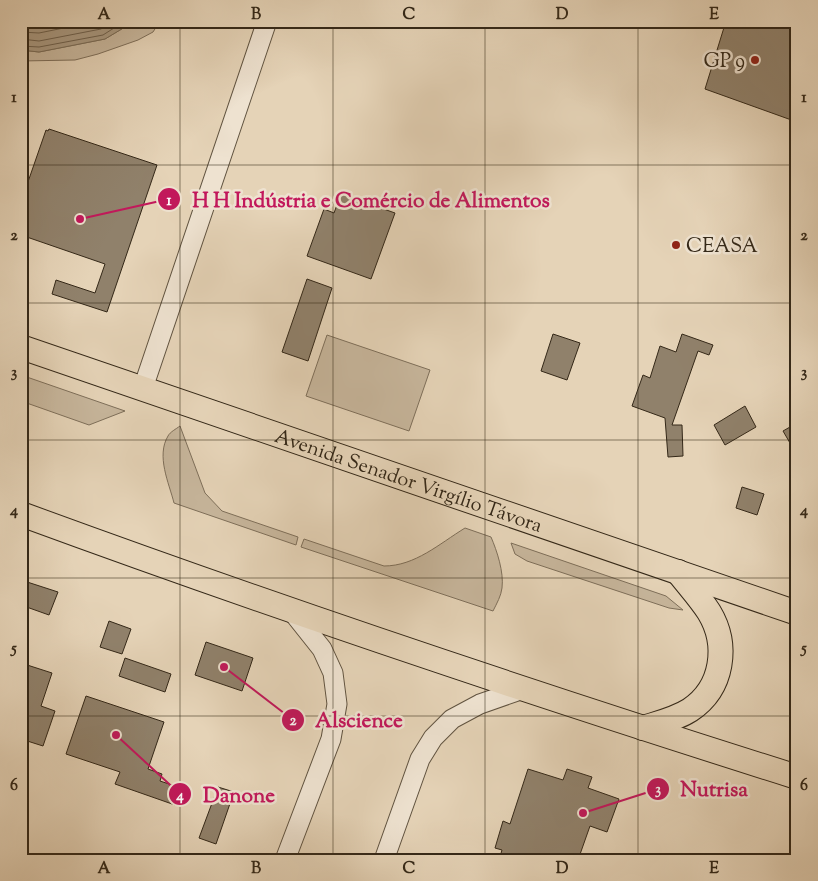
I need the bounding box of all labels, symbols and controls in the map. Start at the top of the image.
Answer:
text: A [98,4,111,27]
text: B [251,4,261,27]
text: C [403,4,416,27]
text: D [556,4,569,27]
text: E [709,4,719,27]
place label: GP 9 [703,48,745,77]
marker: GP 9 [749,54,761,66]
text: 1 [11,87,17,110]
text: 1 [801,87,807,110]
callout: H H Indústria e Comércio de Alimentos [157,181,559,217]
text: H H Indústria e Comércio de Alimentos [192,187,550,217]
text: 1 [166,191,172,212]
text: 2 [10,225,18,248]
text: 2 [800,225,808,248]
place label: CEASA [686,233,758,262]
marker: CEASA [670,239,682,251]
text: 3 [11,362,18,385]
text: 3 [801,362,808,385]
street label: Avenida Senador Virgílio Távora [270,423,546,542]
text: 4 [9,500,18,523]
text: 4 [799,500,808,523]
text: 5 [9,638,17,661]
text: 5 [799,638,807,661]
callout: Alscience [280,702,413,738]
text: Alscience [315,707,403,737]
text: 2 [289,711,297,732]
callout: Nutrisa [645,771,758,807]
text: 6 [10,775,18,798]
text: 6 [800,775,808,798]
callout: Danone [168,776,285,812]
text: Nutrisa [680,776,748,806]
text: 3 [655,780,661,801]
text: Danone [203,782,275,812]
text: 4 [175,786,184,807]
text: A [98,858,111,881]
text: B [251,858,261,881]
text: C [403,858,416,881]
text: D [556,858,569,881]
text: E [709,858,719,881]

